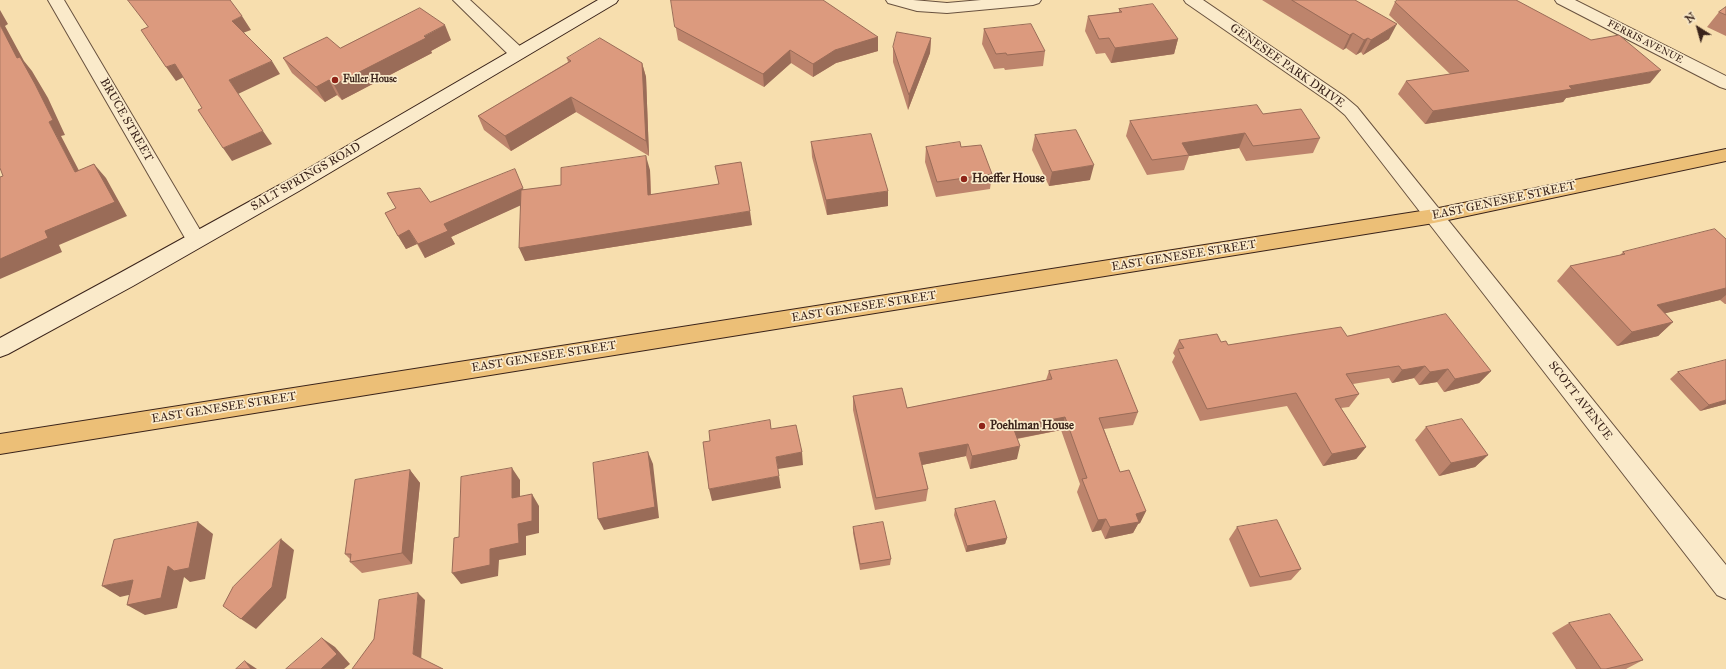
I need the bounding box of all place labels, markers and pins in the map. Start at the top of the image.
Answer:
place label: Fuller House [343,74,397,86]
marker: Fuller House [330,75,340,85]
place label: Hoeffer House [972,172,1045,186]
marker: Hoeffer House [959,174,969,184]
place label: Poehlman House [990,419,1074,433]
marker: Poehlman House [977,421,987,431]

